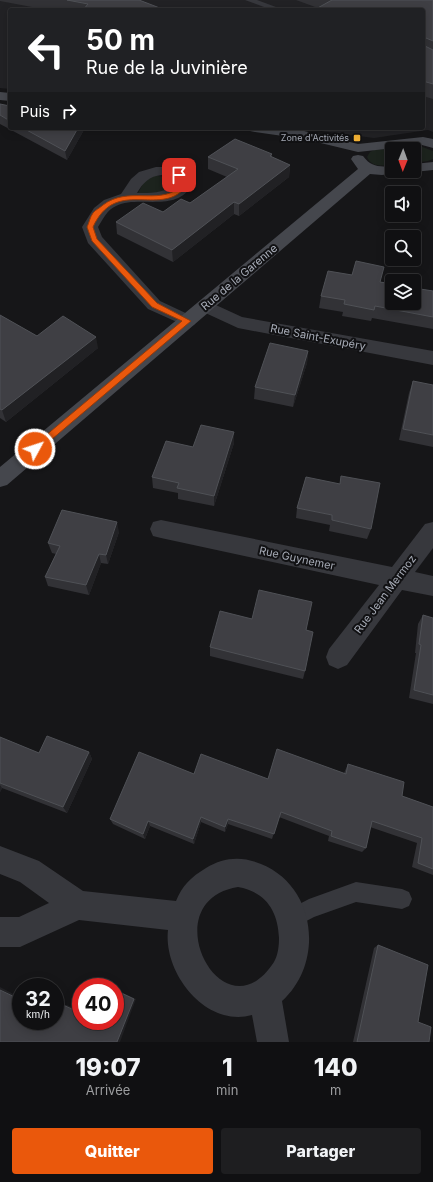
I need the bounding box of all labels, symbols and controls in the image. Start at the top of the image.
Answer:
text: 50 m [86,23,155,57]
icon: left [20,24,72,76]
text: Rue de la Juvinière [86,57,248,78]
icon: right [58,100,80,122]
text: Puis [20,102,50,121]
place label: Zone d'Activités [281,132,349,143]
marker: Zone d'Activités [352,133,362,143]
north arrow [385,142,421,178]
map controls [385,142,421,310]
pin [162,158,196,192]
icon: arrive [168,164,190,186]
button: sound [385,186,421,222]
button: search [385,230,421,266]
street label: Rue de la Garenne [198,241,280,313]
button: layers [385,274,421,310]
street label: Rue Saint-Exupéry [269,321,367,353]
position arrow [14,428,56,470]
street label: Rue Guynemer [258,543,336,573]
street label: Rue Jean Mermoz [351,552,419,636]
speed limit sign: 40 [72,978,124,1030]
text: 32 [25,987,51,1011]
text: km/h [26,1008,50,1020]
text: 19:07 [75,1053,141,1082]
text: 1 [222,1053,233,1082]
text: 140 [314,1053,358,1082]
text: Arrivée [86,1082,130,1098]
text: min [216,1082,238,1098]
text: m [330,1082,341,1098]
button: Quitter [12,1128,213,1174]
button: Partager [221,1128,421,1174]

